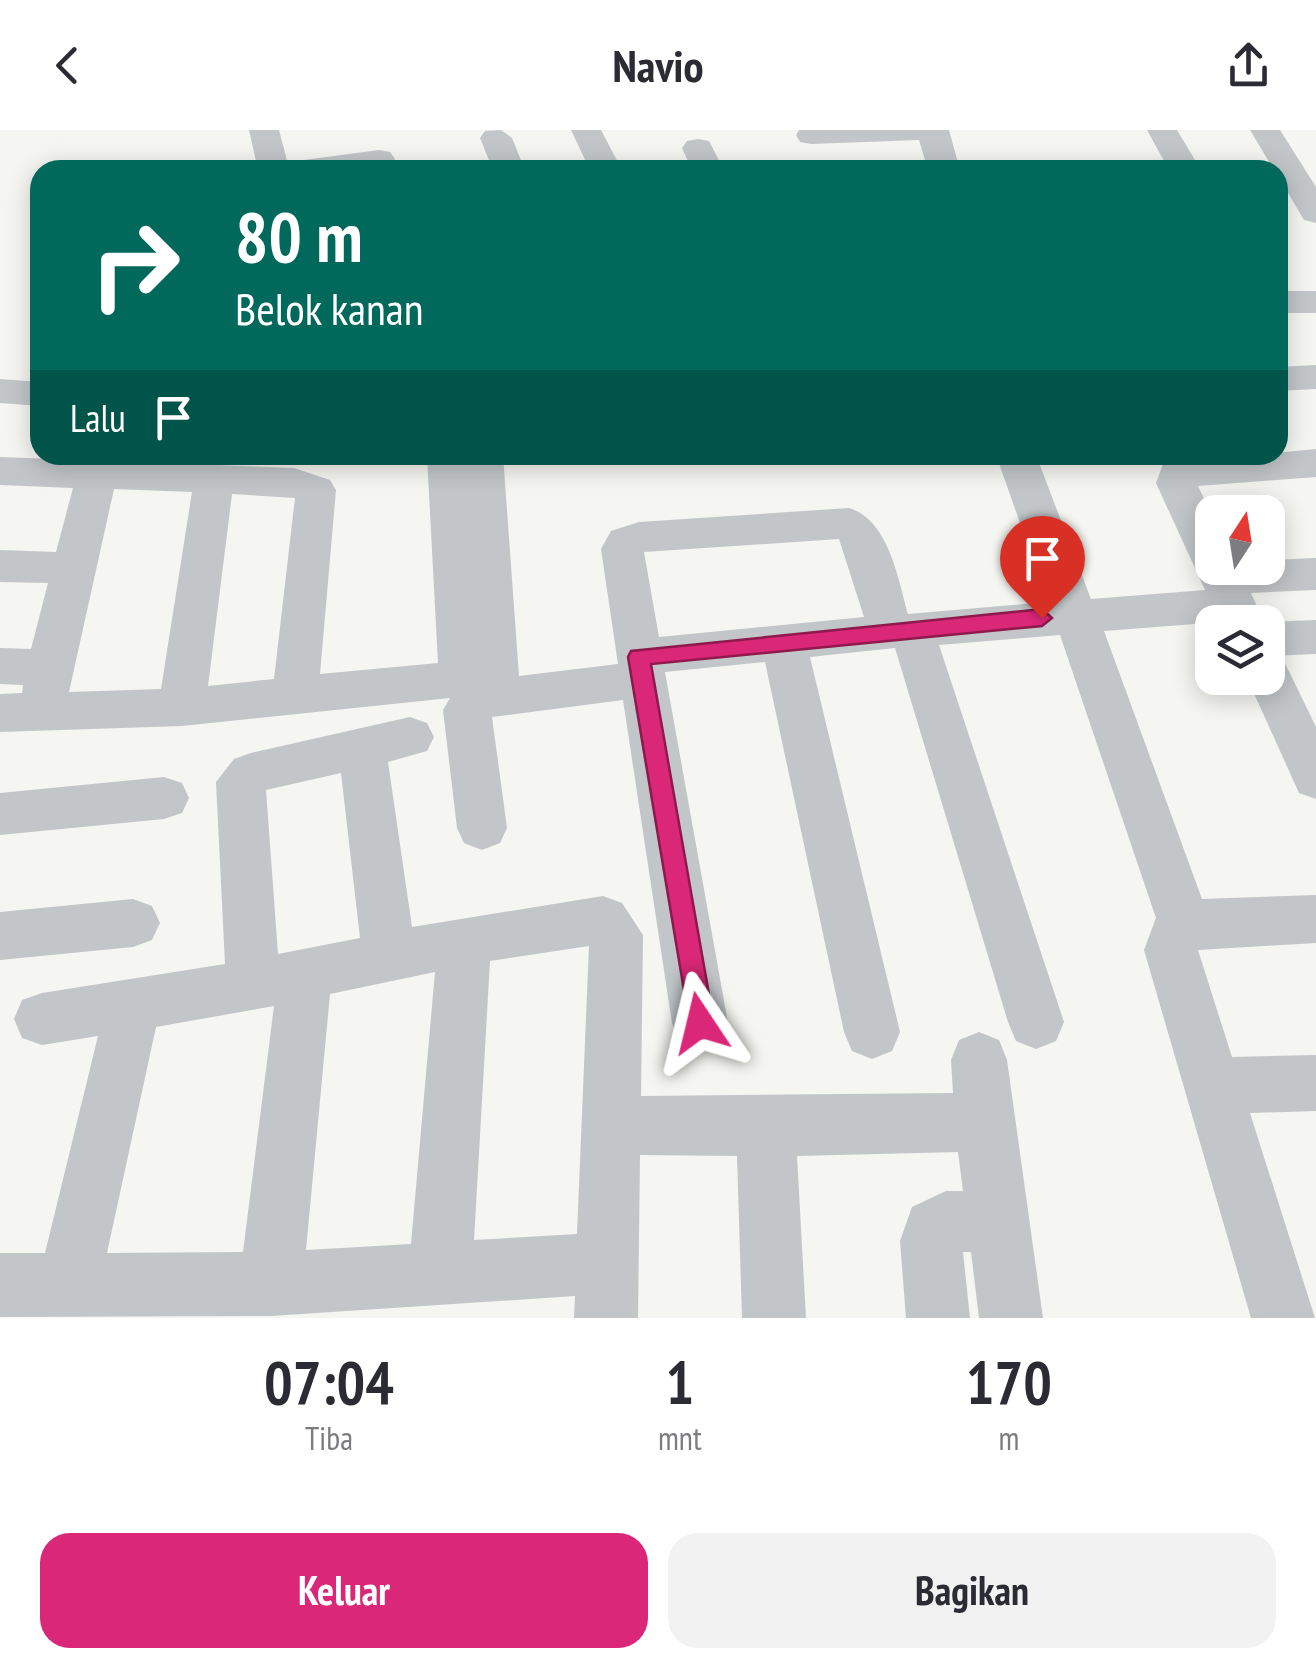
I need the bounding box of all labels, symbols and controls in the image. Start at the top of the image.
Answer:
text: Navio [613,36,704,94]
icon: back [40,38,95,93]
icon: share [1221,38,1276,93]
text: 80 m [235,191,363,281]
icon: right [70,200,200,330]
text: Belok kanan [235,279,424,337]
icon: arrive [146,390,201,445]
text: Lalu [70,393,126,442]
north arrow [1195,495,1285,585]
map controls [1195,495,1285,695]
pin [1000,516,1085,619]
icon: arrive [1015,531,1070,586]
button: layers [1195,605,1285,695]
position arrow [648,971,752,1075]
text: 07:04 [264,1343,394,1421]
text: 1 [666,1343,694,1421]
text: 170 [966,1343,1052,1421]
text: Tiba [305,1417,353,1459]
text: mnt [658,1417,702,1459]
text: m [998,1417,1019,1459]
button: Keluar [40,1533,648,1648]
button: Bagikan [668,1533,1276,1648]

